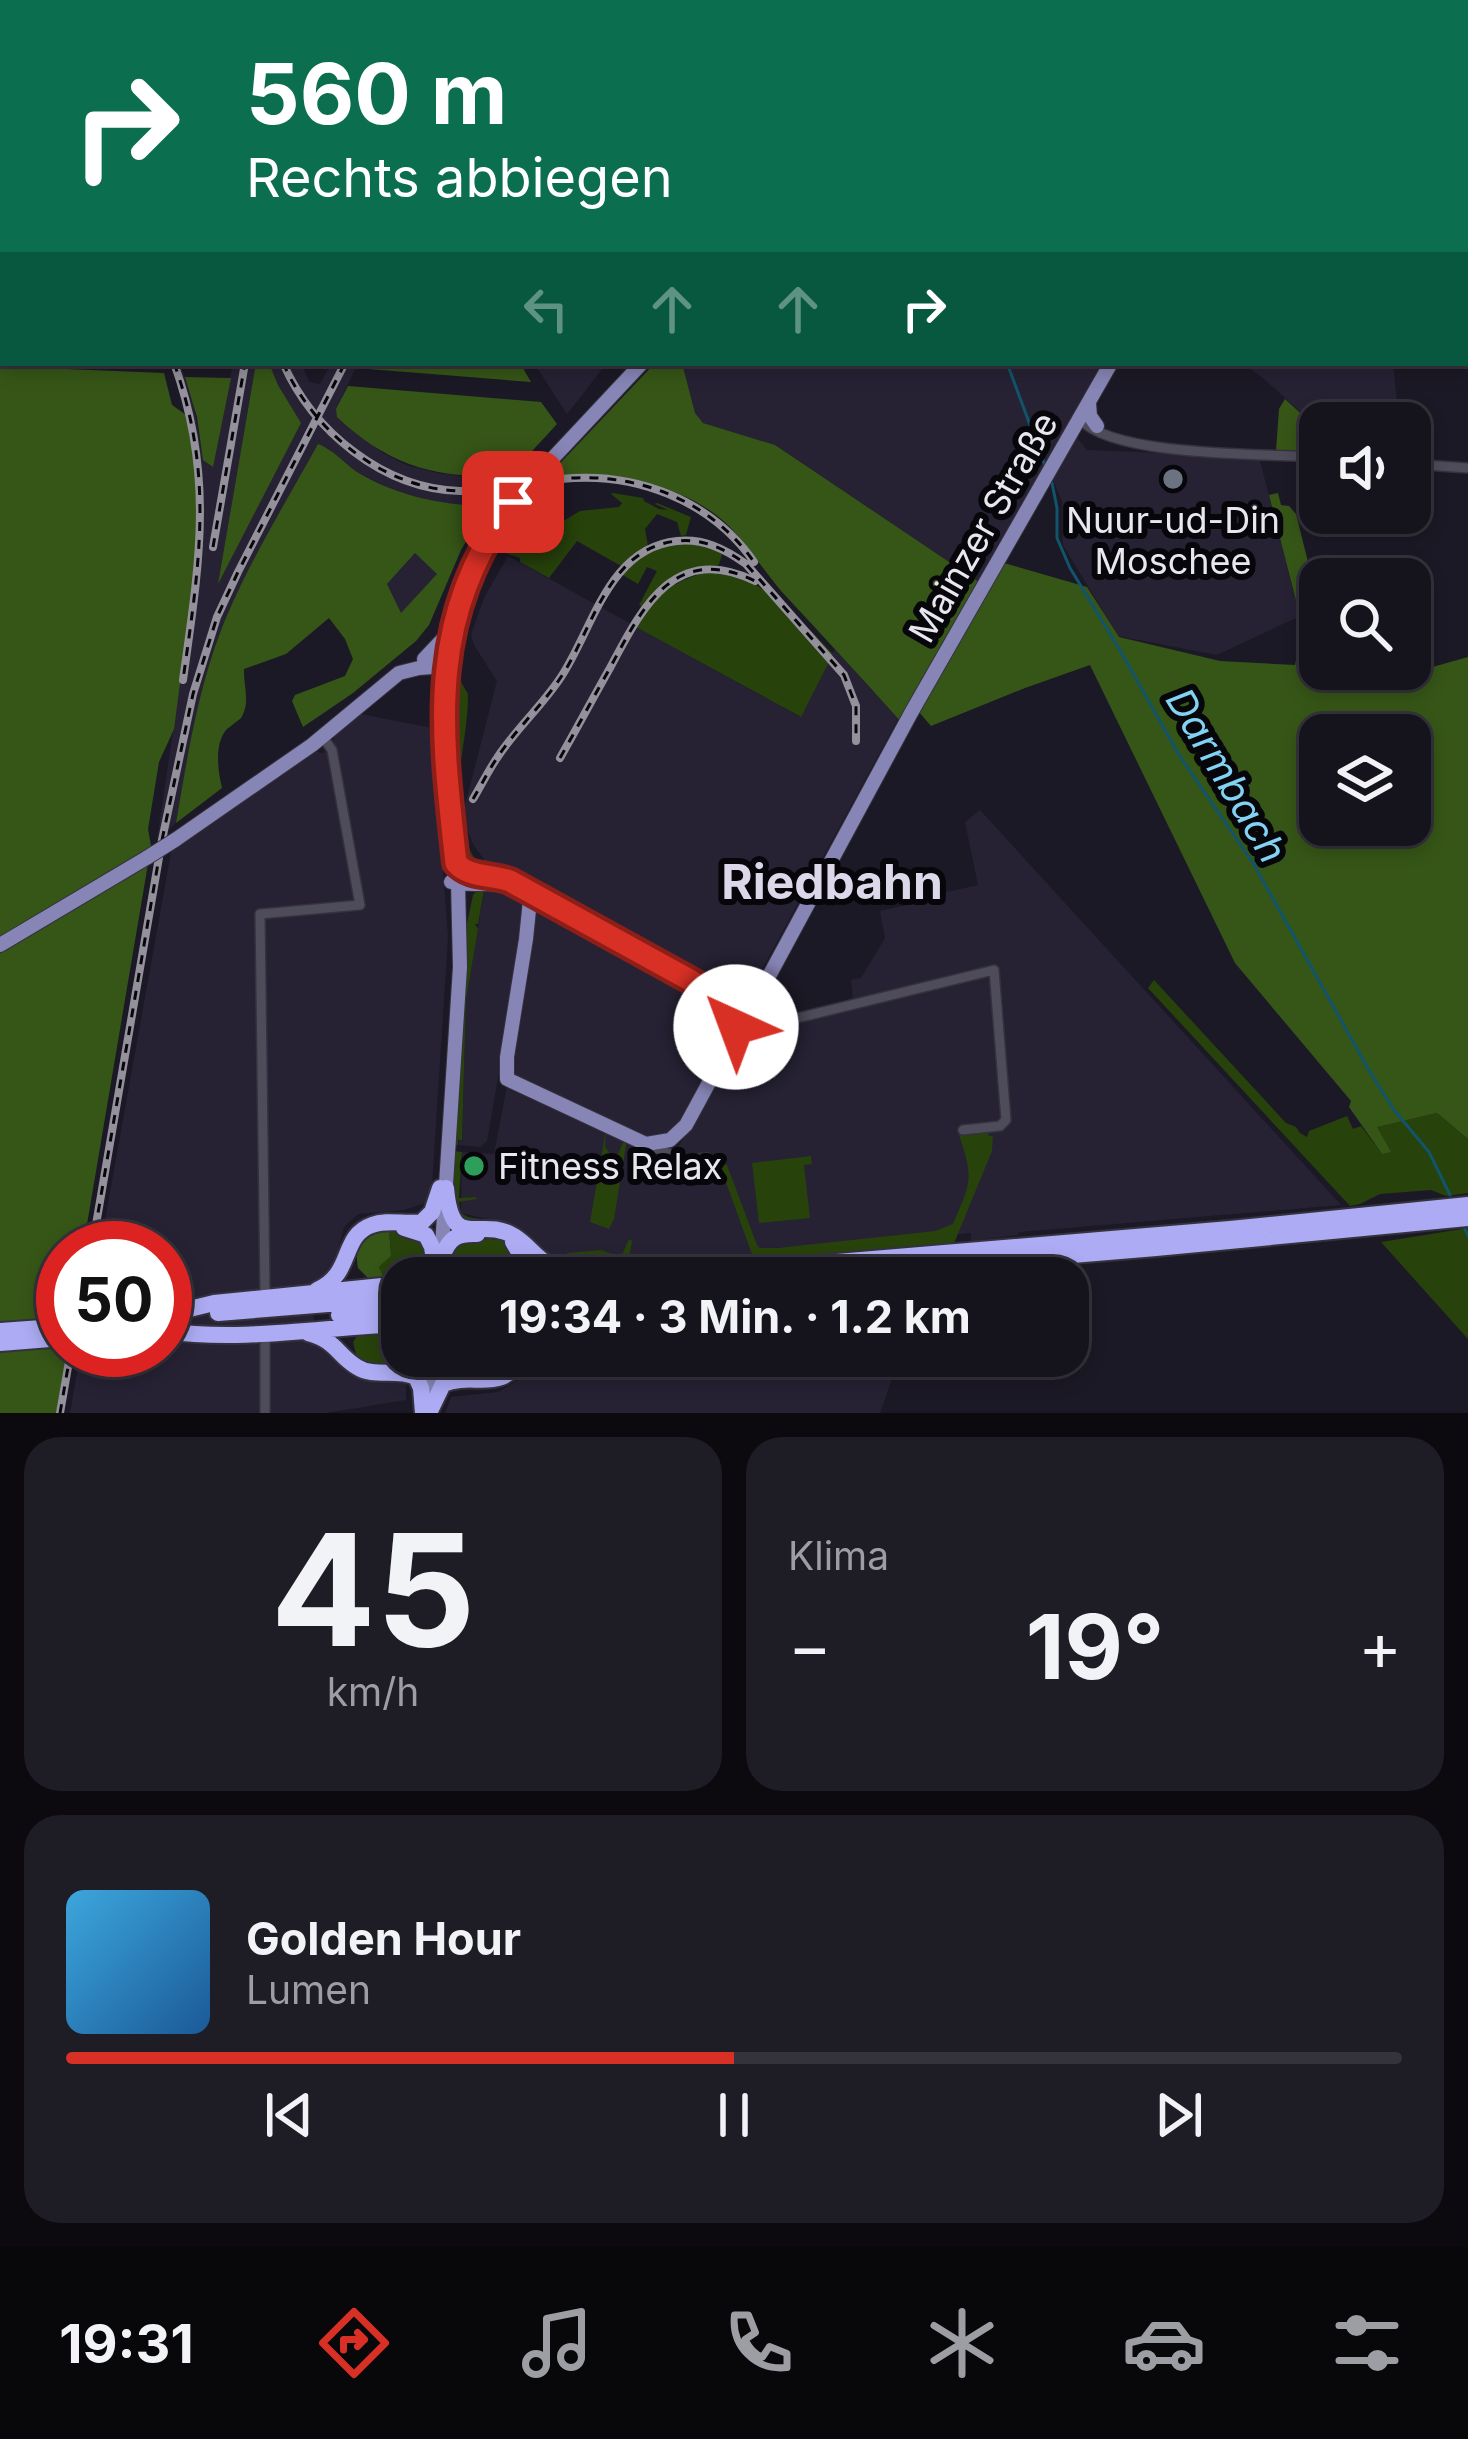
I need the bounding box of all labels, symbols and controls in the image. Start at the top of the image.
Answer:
text: 560 m [246,43,507,144]
icon: right [48,48,204,204]
text: Rechts abbiegen [246,145,673,210]
icon: left [513,276,579,342]
icon: ahead [639,276,705,342]
icon: ahead [765,276,831,342]
icon: right [891,276,957,342]
map controls [1299,402,1431,846]
button: sound [1299,402,1431,534]
street label: Mainzer Straße [899,404,1067,650]
pin [462,451,564,553]
marker: Nuur-ud-Din Moschee [1160,466,1186,492]
icon: arrive [480,469,546,535]
place label: Nuur-ud-Din Moschee [1066,498,1280,583]
button: search [1299,558,1431,690]
water label: Darmbach [1157,679,1297,871]
button: layers [1299,714,1431,846]
district label: Riedbahn [721,852,943,911]
position arrow [673,964,799,1090]
place label: Fitness Relax [498,1144,722,1188]
marker: Fitness Relax [461,1153,487,1179]
speed limit sign: 50 [36,1221,192,1377]
text: 19:34 · 3 Min. · 1.2 km [499,1289,971,1344]
text: 45 [270,1495,476,1684]
text: Klima [788,1532,889,1579]
text: 19° [1026,1592,1164,1701]
text: − [788,1606,832,1686]
text: + [1358,1606,1402,1686]
text: km/h [327,1668,419,1715]
text: Golden Hour [246,1911,521,1966]
text: Lumen [246,1966,371,2013]
icon: previous [256,2082,322,2148]
icon: pause [701,2082,767,2148]
icon: next [1146,2082,1212,2148]
icon: directions [312,2301,396,2385]
icon: music [515,2301,599,2385]
icon: phone [717,2301,801,2385]
icon: climate [920,2301,1004,2385]
icon: car [1122,2301,1206,2385]
icon: filters [1325,2301,1409,2385]
text: 19:31 [59,2311,194,2376]

